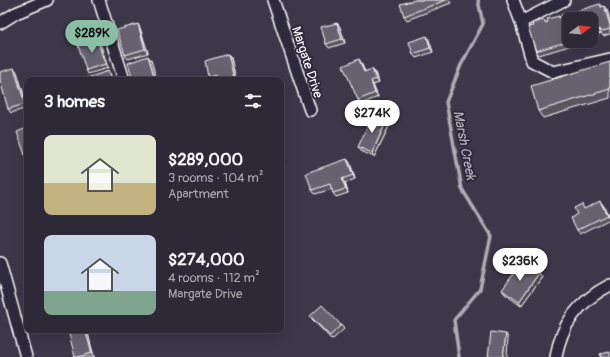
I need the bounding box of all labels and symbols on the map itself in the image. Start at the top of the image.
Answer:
north arrow [562,12,598,48]
pin: $289K [64,20,120,54]
street label: Margate Drive [288,24,326,101]
pin: $274K [344,100,400,134]
water label: Marsh Creek [449,109,480,182]
pin: $236K [492,248,548,282]

